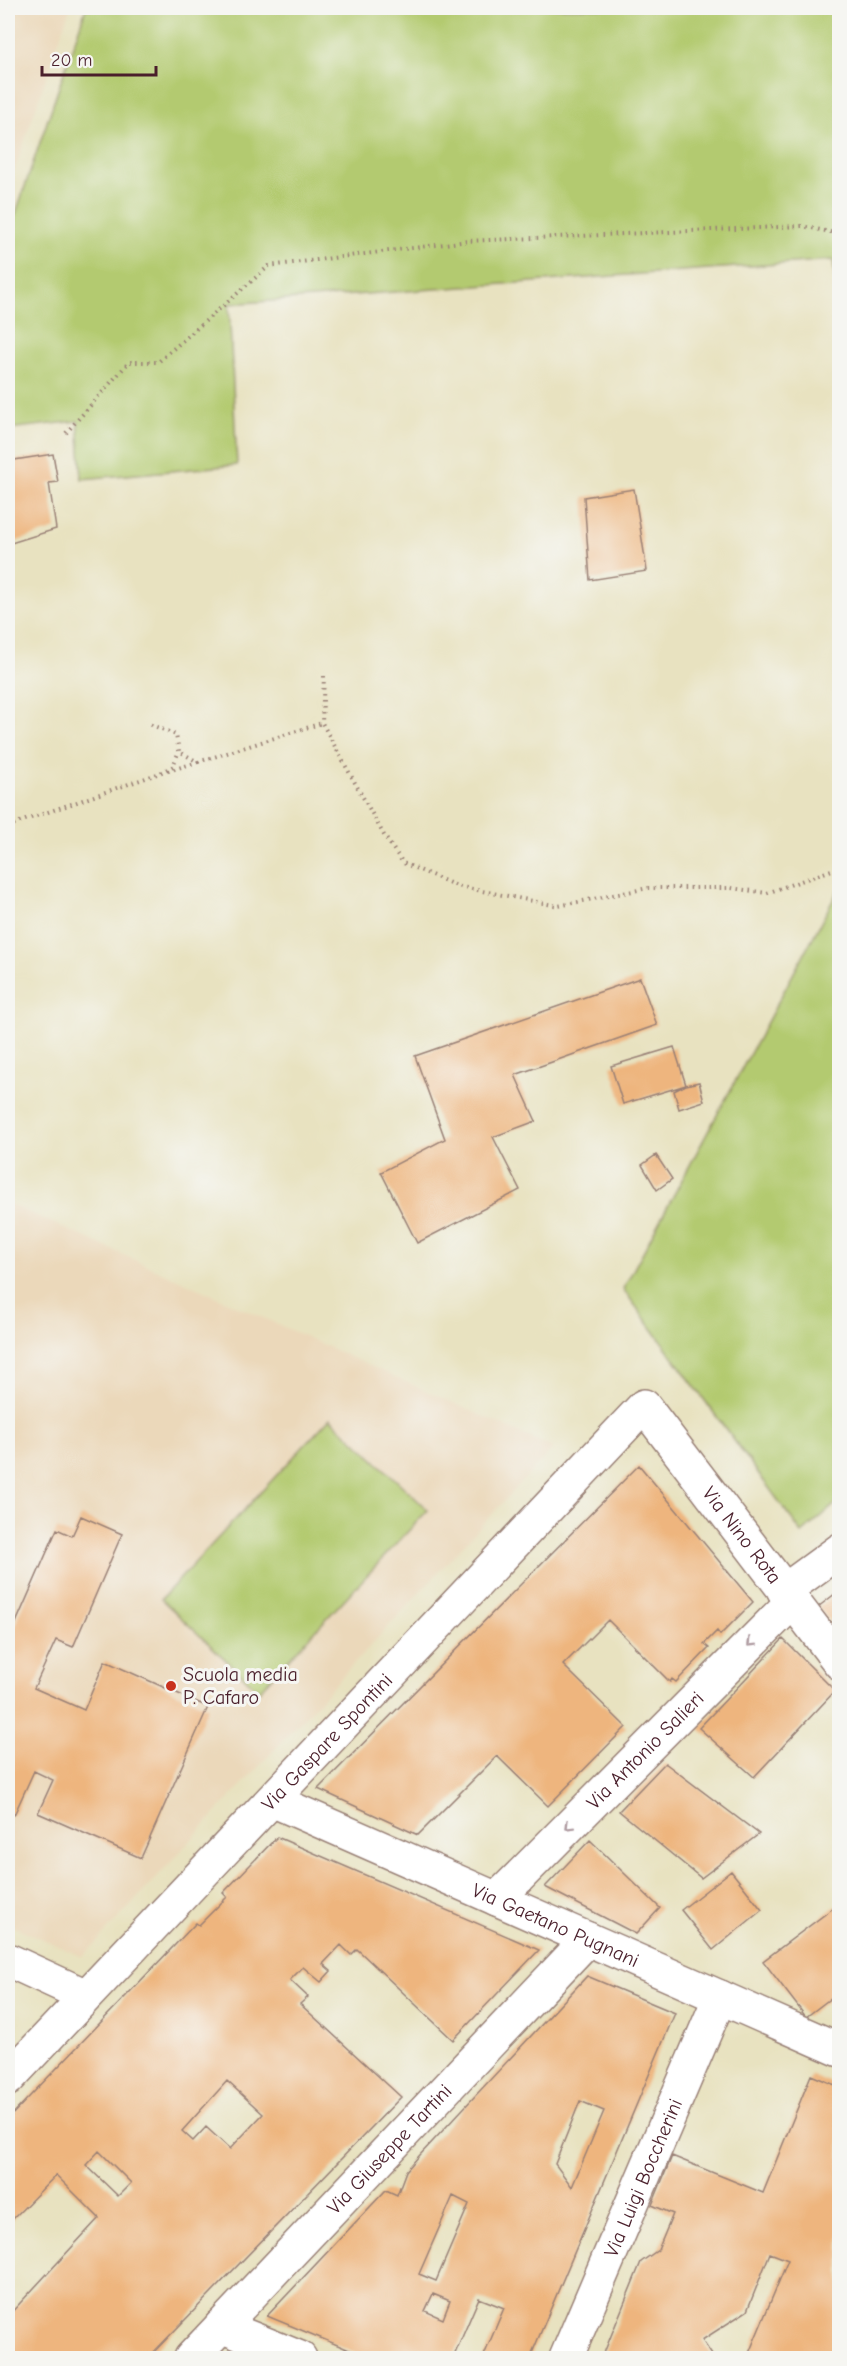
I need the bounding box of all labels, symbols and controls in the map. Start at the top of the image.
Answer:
scale bar [42,39,156,77]
text: 20 m [51,50,92,71]
street label: Via Nino Rota [698,1482,787,1588]
one-way arrow [748,1636,758,1647]
place label: Scuola media P. Cafaro [183,1663,298,1709]
street label: Via Gaspare Spontini [257,1669,397,1815]
marker: Scuola media P. Cafaro [164,1679,178,1693]
street label: Via Antonio Salieri [582,1686,708,1814]
one-way arrow [566,1818,577,1829]
street label: Via Gaetano Pugnani [469,1878,643,1972]
street label: Via Giuseppe Tartini [322,2079,456,2219]
street label: Via Luigi Boccherini [599,2095,687,2260]

